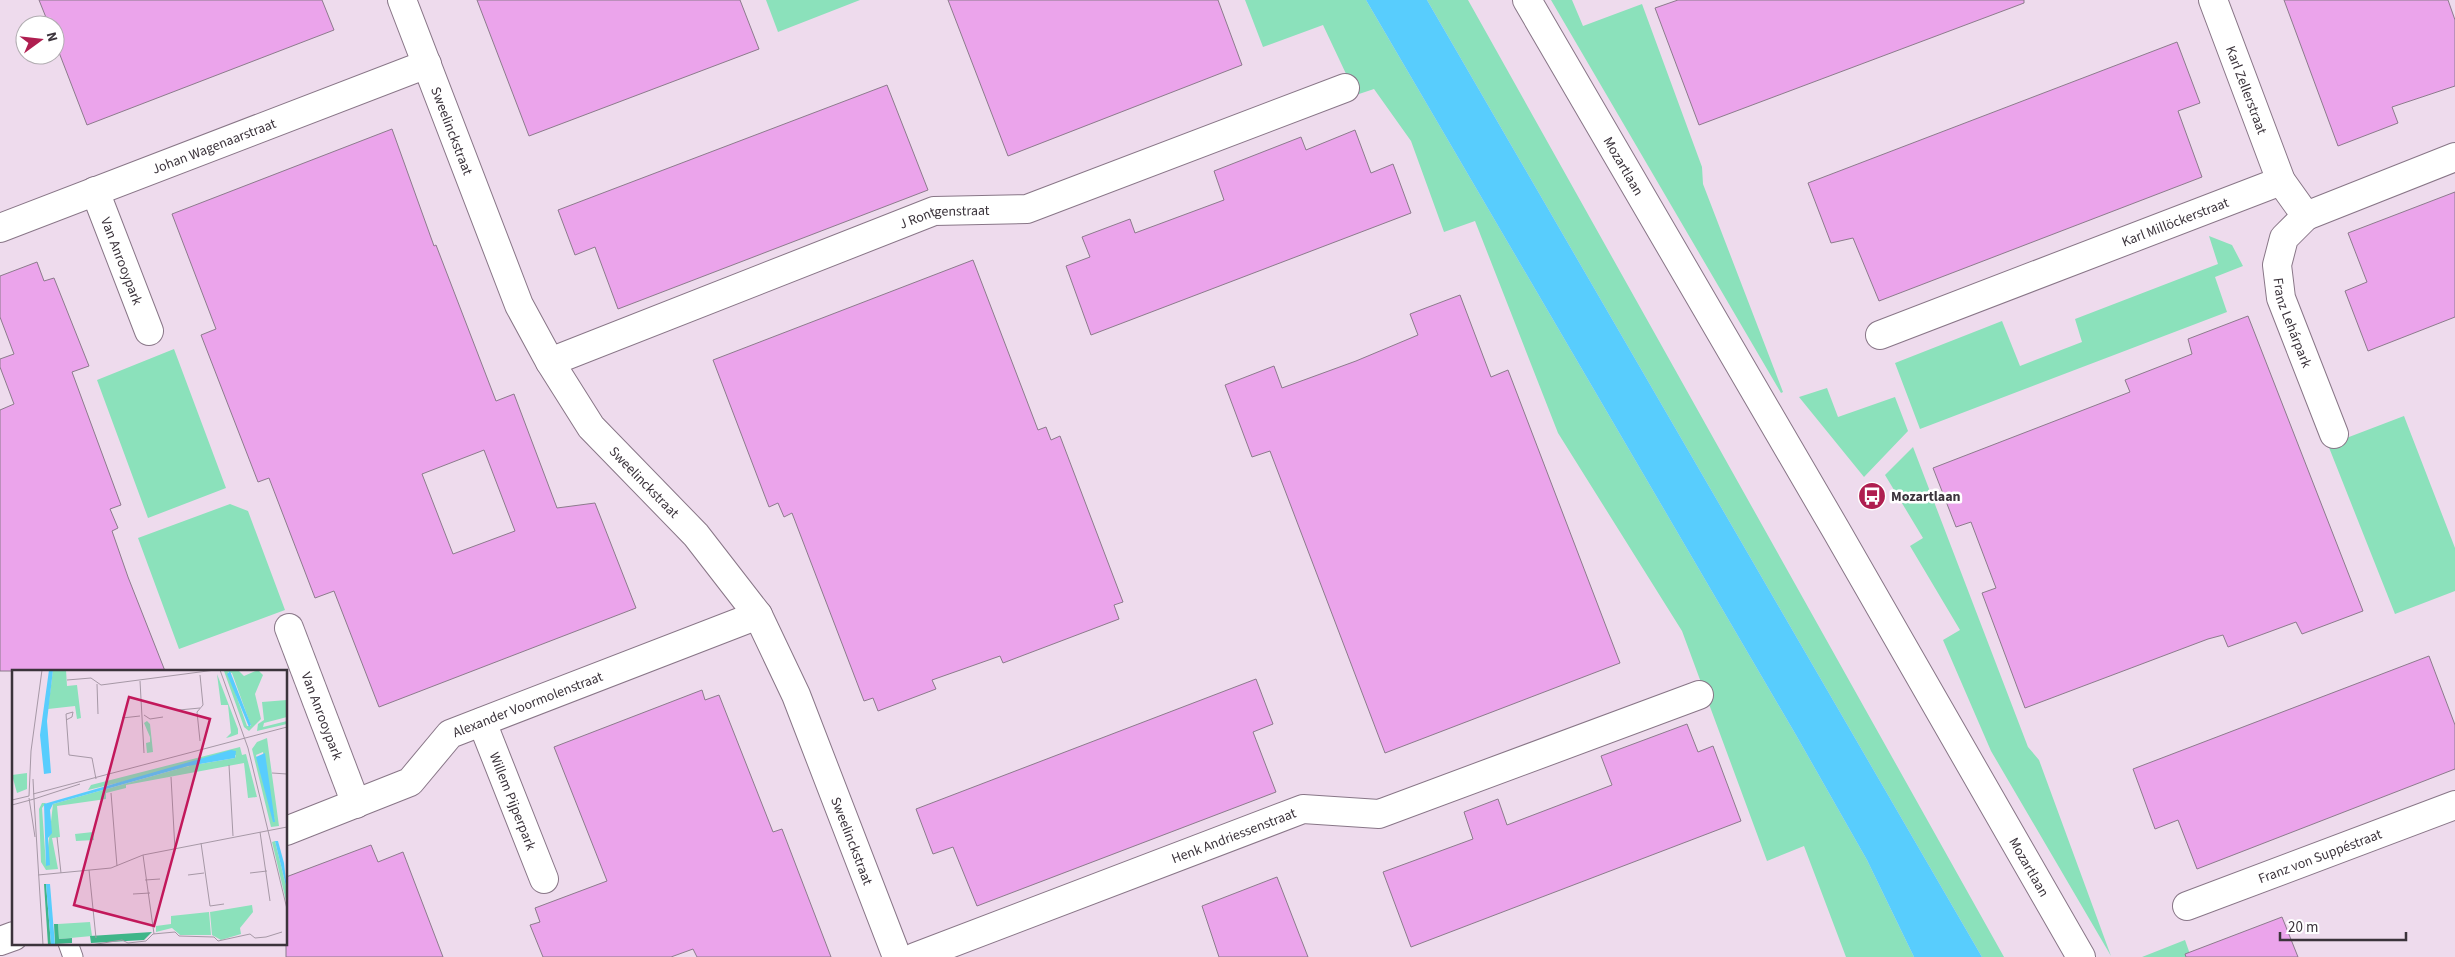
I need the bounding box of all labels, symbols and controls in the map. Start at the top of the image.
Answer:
north arrow [15,15,65,65]
text: N [41,30,62,44]
street label: Karl Zellerstraat [2220,43,2272,138]
street label: Sweelinckstraat [425,84,477,178]
street label: Johan Wagenaarstraat [149,114,279,180]
street label: Mozartlaan [1598,133,1648,200]
street label: Karl Millöckerstraat [2119,193,2232,252]
street label: J Rontgenstraat [897,201,990,235]
street label: Van Anrooypark [95,215,147,308]
street label: Franz Lehárpark [2268,277,2316,371]
street label: Sweelinckstraat [604,442,683,523]
bus stop icon: Mozartlaan [1857,481,1887,511]
place label: Mozartlaan [1891,487,1961,507]
street label: Alexander Voormolenstraat [450,667,606,743]
street label: Van Anrooypark [296,669,347,763]
inset map [12,670,288,944]
street label: Willem Pijperpark [484,749,541,853]
street label: Sweelinckstraat [825,794,877,888]
street label: Henk Andriessenstraat [1169,803,1299,869]
street label: Franz von Suppéstraat [2256,824,2385,889]
street label: Mozartlaan [2004,834,2053,901]
scale bar [2280,910,2406,942]
text: 20 m [2288,917,2318,938]

